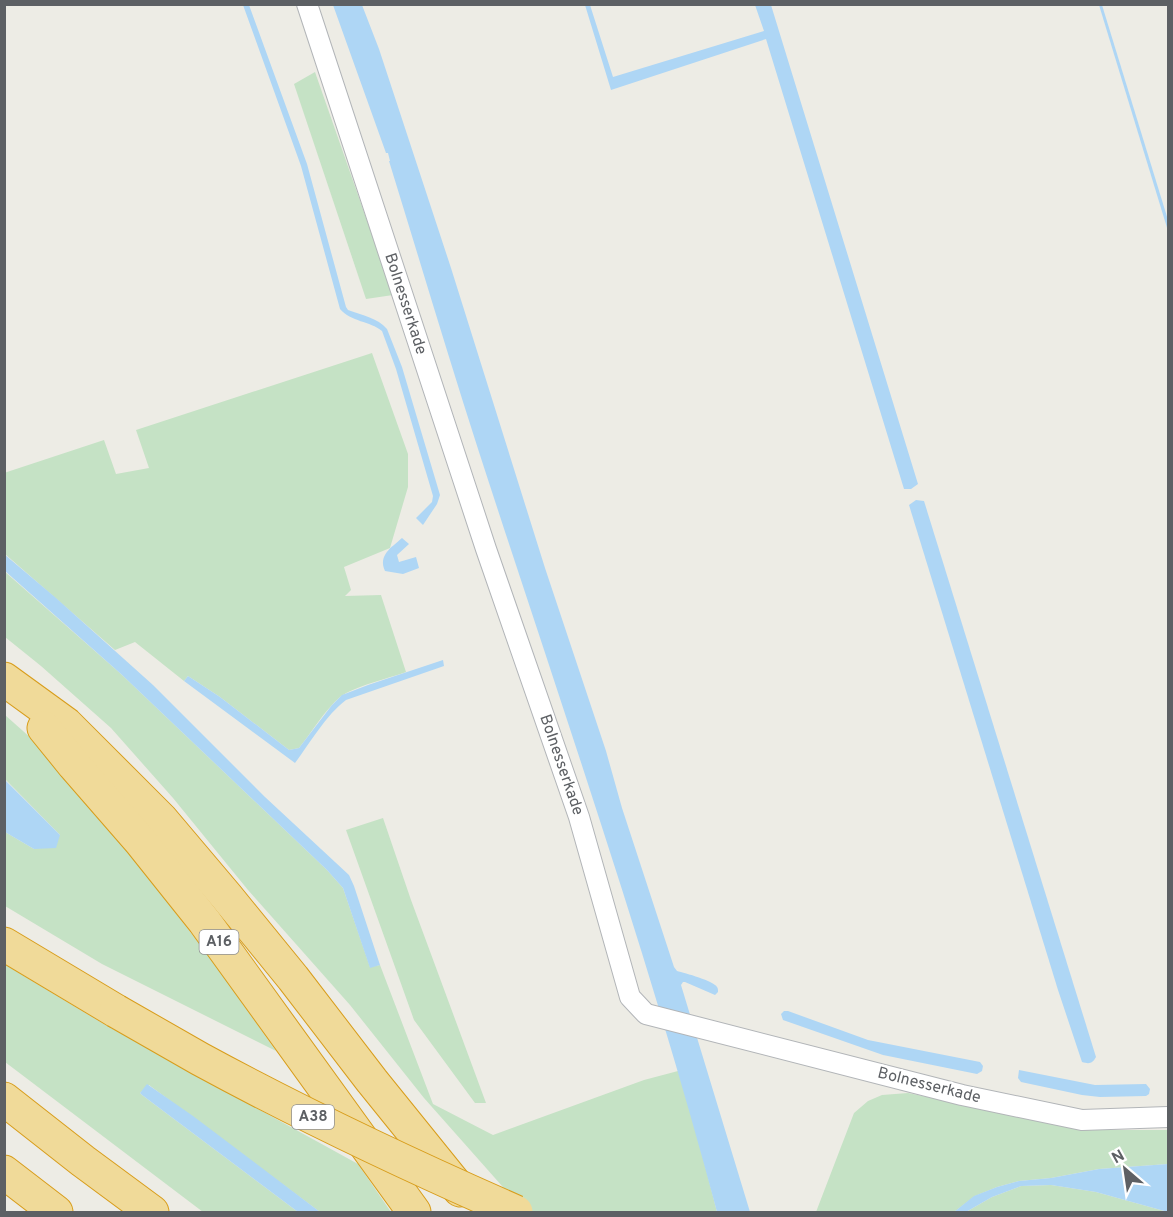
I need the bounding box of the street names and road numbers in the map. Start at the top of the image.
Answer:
street label: Bolnesserkade [379,251,431,357]
street label: Bolnesserkade [534,712,588,818]
road number: A16 [200,930,238,954]
street label: Bolnesserkade [875,1064,983,1108]
road number: A38 [292,1105,334,1129]

